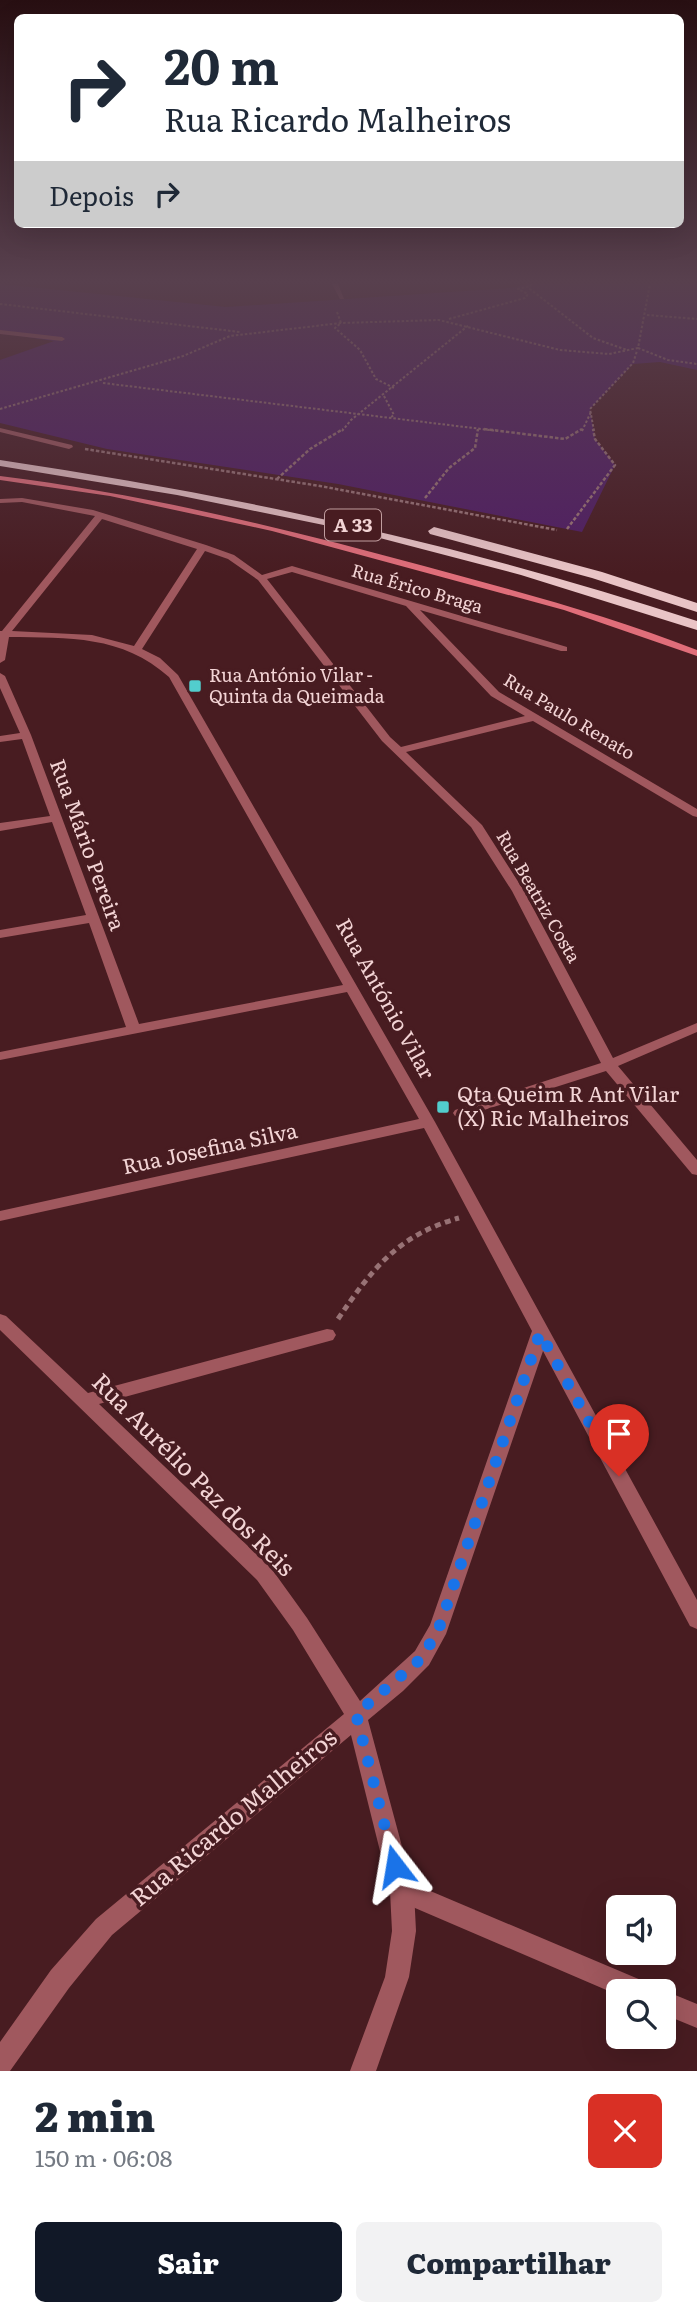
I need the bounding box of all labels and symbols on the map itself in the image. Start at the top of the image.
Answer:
road number: A 33 [325,510,381,540]
street label: Rua Érico Braga [348,556,487,619]
place label: Rua António Vilar - Quinta da Queimada [209,661,385,709]
street label: Rua Paulo Renato [499,666,641,766]
marker: Rua António Vilar - Quinta da Queimada [187,678,203,694]
street label: Rua Mário Pereira [44,754,135,935]
street label: Rua Beatriz Costa [490,825,588,968]
street label: Rua António Vilar [330,912,444,1084]
place label: Qta Queim R Ant Vilar (X) Ric Malheiros [457,1077,679,1132]
marker: Qta Queim R Ant Vilar (X) Ric Malheiros [435,1099,451,1115]
street label: Rua Josefina Silva [119,1113,301,1180]
street label: Rua Aurélio Paz dos Reis [85,1364,304,1583]
pin [589,1404,649,1476]
street label: Rua Ricardo Malheiros [121,1719,343,1913]
position arrow [358,1829,432,1903]

